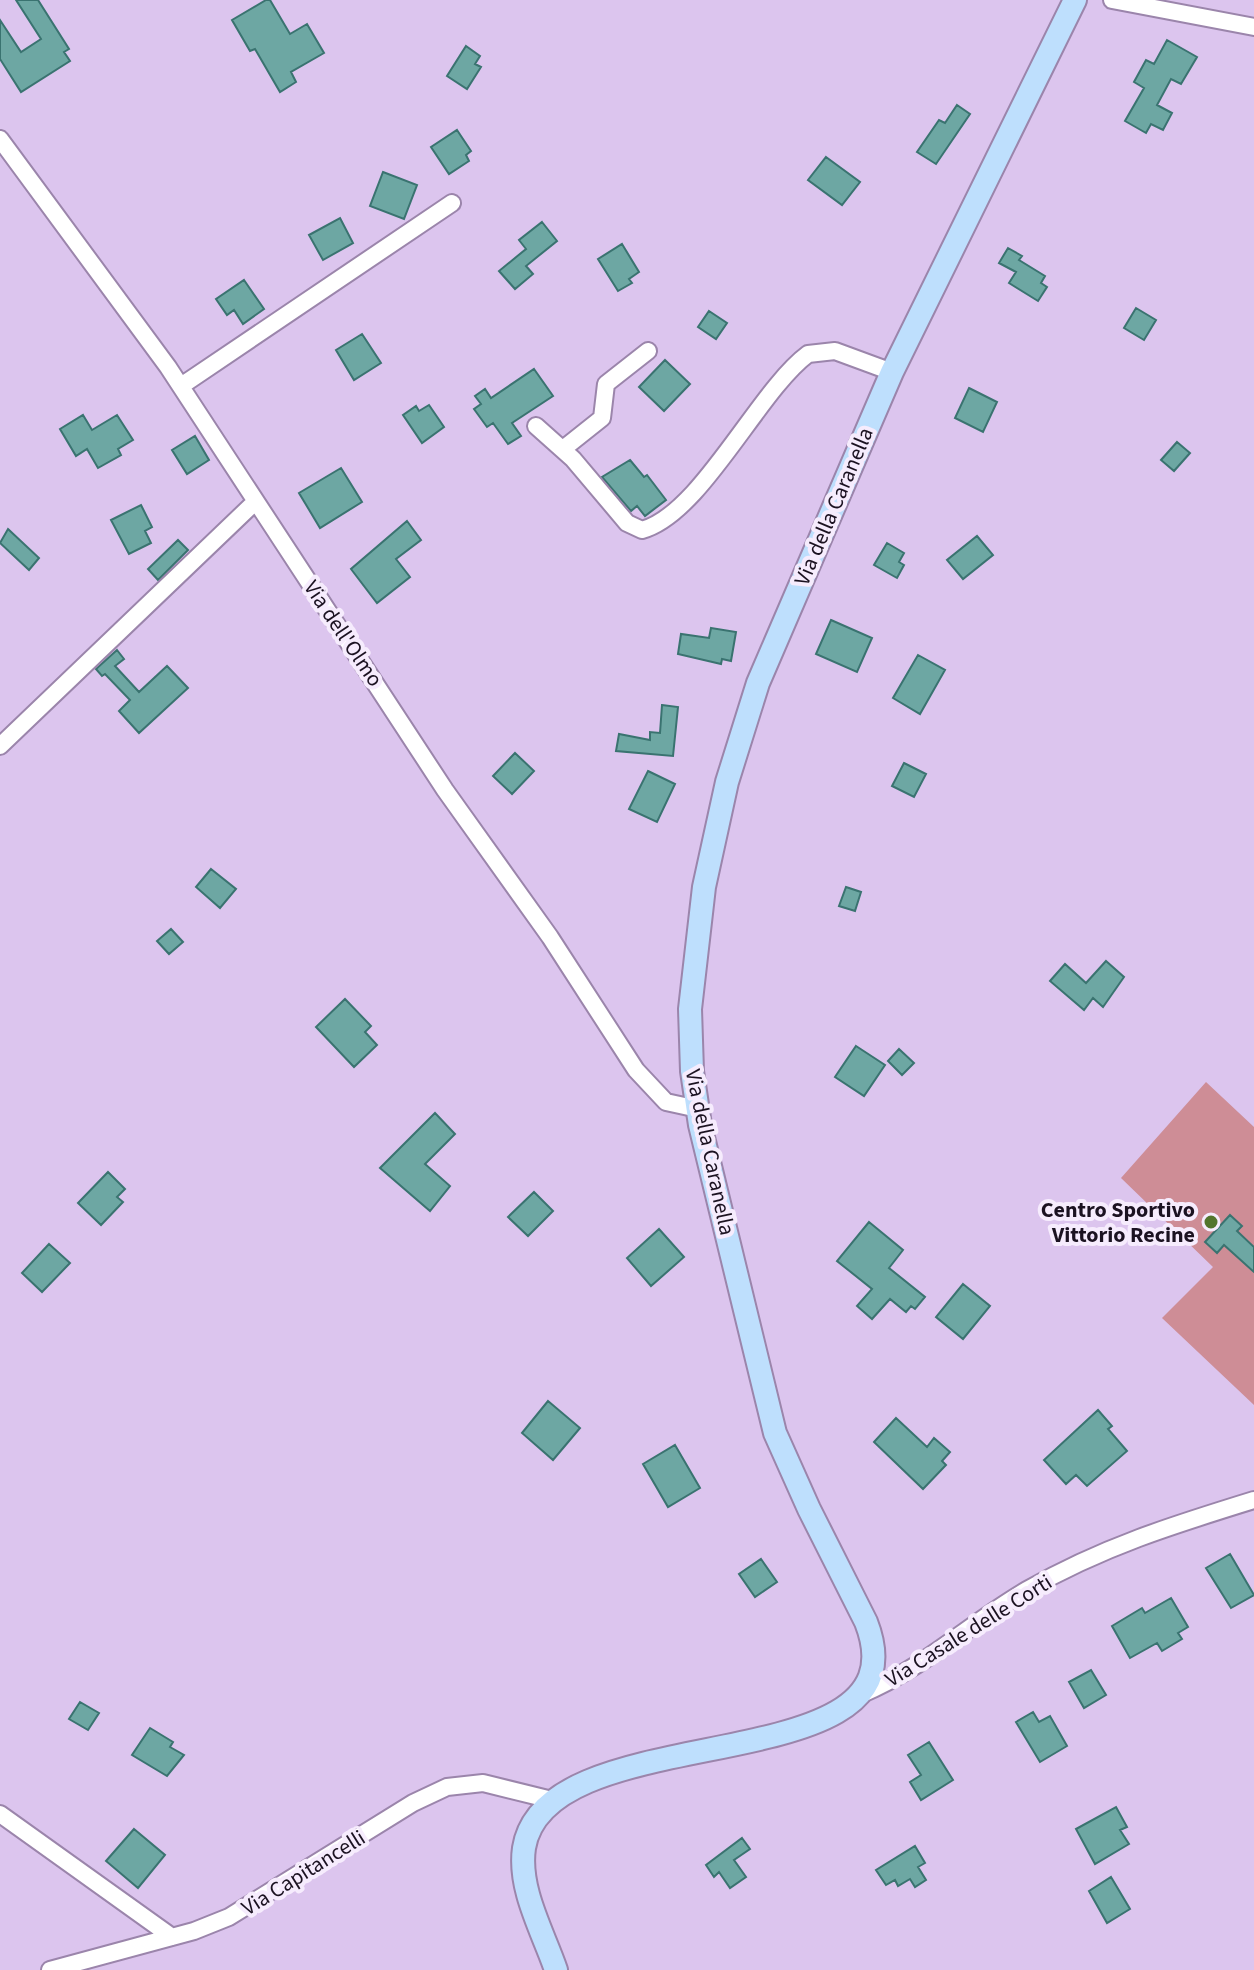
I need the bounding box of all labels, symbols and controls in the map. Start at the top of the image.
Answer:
street label: Via della Caranella [786,422,882,591]
street label: Via dell'Olmo [296,574,391,693]
street label: Via della Caranella [677,1066,743,1238]
place label: Centro Sportivo Vittorio Recine [1041,1194,1195,1251]
marker: Centro Sportivo Vittorio Recine [1202,1213,1220,1231]
street label: Via Casale delle Corti [879,1566,1058,1695]
street label: Via Capitancelli [235,1822,372,1924]

